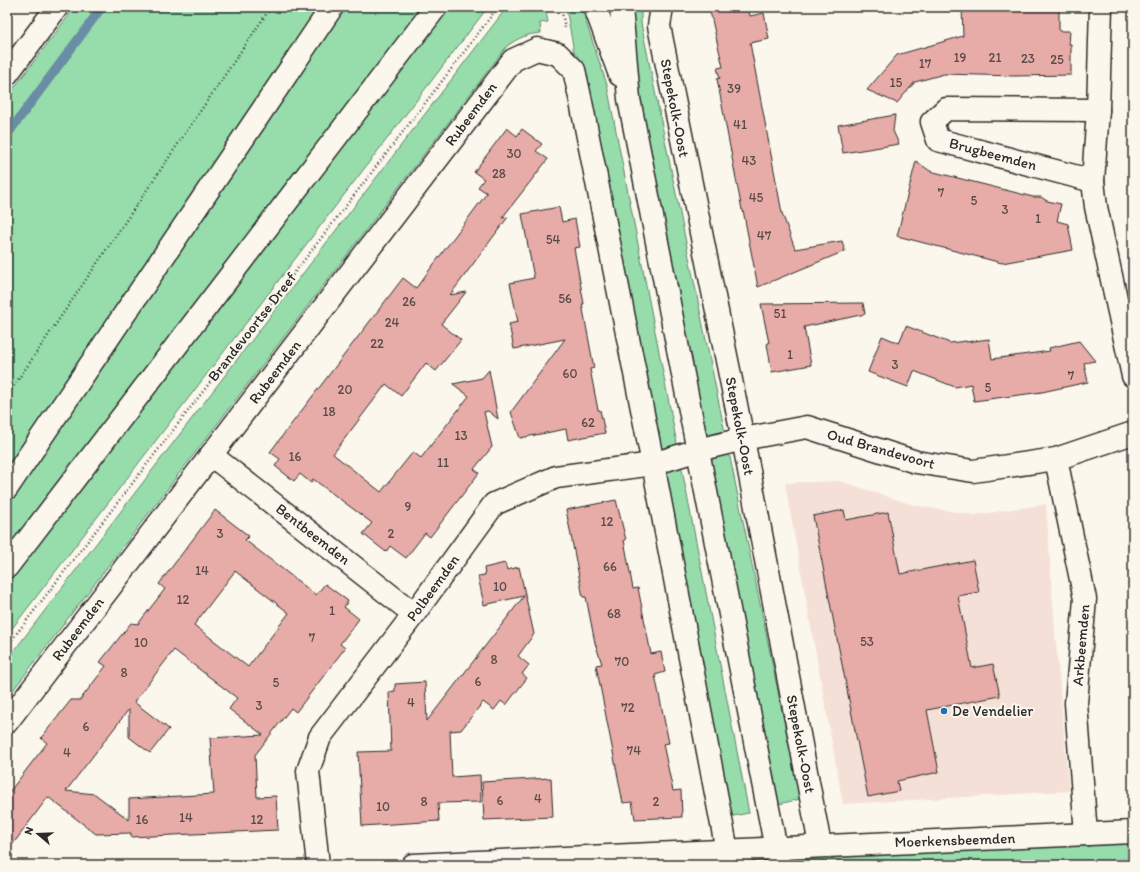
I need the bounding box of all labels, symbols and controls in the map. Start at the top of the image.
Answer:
house number: 19 [954,50,967,65]
house number: 21 [989,50,1001,65]
house number: 23 [1021,51,1035,66]
house number: 25 [1050,52,1064,67]
house number: 17 [919,56,932,71]
street label: Stepekolk-Oost [657,57,693,159]
house number: 15 [890,75,903,90]
street label: Rubeemden [441,78,501,150]
house number: 39 [727,81,741,96]
house number: 41 [733,117,747,132]
street label: Brugbeemden [947,134,1039,174]
house number: 30 [506,146,522,161]
house number: 43 [742,153,756,168]
house number: 28 [492,166,506,181]
house number: 7 [938,185,945,200]
house number: 45 [749,190,763,205]
house number: 5 [971,193,978,208]
house number: 3 [1001,202,1009,217]
house number: 1 [1035,211,1041,226]
house number: 47 [757,228,772,243]
house number: 54 [546,232,561,247]
street label: Brandevoortse Dreef [204,269,300,385]
house number: 56 [558,291,572,306]
house number: 26 [402,294,416,309]
house number: 51 [774,306,786,321]
house number: 24 [385,315,400,330]
street label: Rubeemden [245,336,305,408]
house number: 22 [370,336,384,351]
house number: 1 [787,347,793,362]
house number: 3 [891,357,899,372]
house number: 60 [563,366,577,381]
house number: 7 [1068,368,1075,383]
street label: Stepekolk-Oost [722,375,758,477]
house number: 5 [985,380,992,395]
house number: 20 [338,382,352,397]
house number: 18 [322,404,336,419]
house number: 62 [581,415,595,430]
street label: Oud Brandevoort [825,425,937,473]
house number: 13 [454,428,468,443]
house number: 16 [289,449,302,464]
house number: 11 [437,455,449,470]
street label: Bentbeemden [272,499,354,569]
house number: 9 [405,499,412,514]
house number: 12 [601,514,614,529]
house number: 3 [216,526,224,541]
house number: 2 [388,526,395,541]
street label: Polbeemden [403,551,463,625]
house number: 66 [603,559,617,574]
house number: 14 [195,563,209,578]
house number: 10 [493,579,507,594]
house number: 12 [177,592,190,607]
street label: Rubeemden [48,593,108,665]
house number: 1 [329,603,335,618]
street label: Arkbeemden [1068,603,1094,686]
house number: 68 [607,606,621,621]
house number: 7 [309,630,316,645]
house number: 53 [860,634,874,649]
house number: 10 [134,635,148,650]
house number: 8 [490,652,498,667]
house number: 70 [615,654,629,669]
house number: 8 [120,665,128,680]
house number: 6 [475,674,482,689]
house number: 5 [273,675,280,690]
street label: Stepekolk-Oost [783,693,819,795]
house number: 4 [407,695,415,710]
house number: 3 [255,698,263,713]
house number: 72 [621,700,635,715]
place label: De Vendelier [952,702,1033,720]
marker: De Vendelier [939,706,949,716]
house number: 6 [83,719,90,734]
house number: 74 [627,743,641,758]
house number: 4 [63,745,71,760]
house number: 4 [534,791,542,806]
house number: 6 [497,793,504,808]
house number: 8 [420,794,428,809]
house number: 2 [653,794,660,809]
house number: 10 [376,799,390,814]
house number: 14 [179,810,193,825]
house number: 16 [136,812,149,827]
house number: 12 [251,812,264,827]
north arrow [18,814,58,854]
text: N [22,825,36,837]
street label: Moerkensbeemden [894,829,1016,851]

